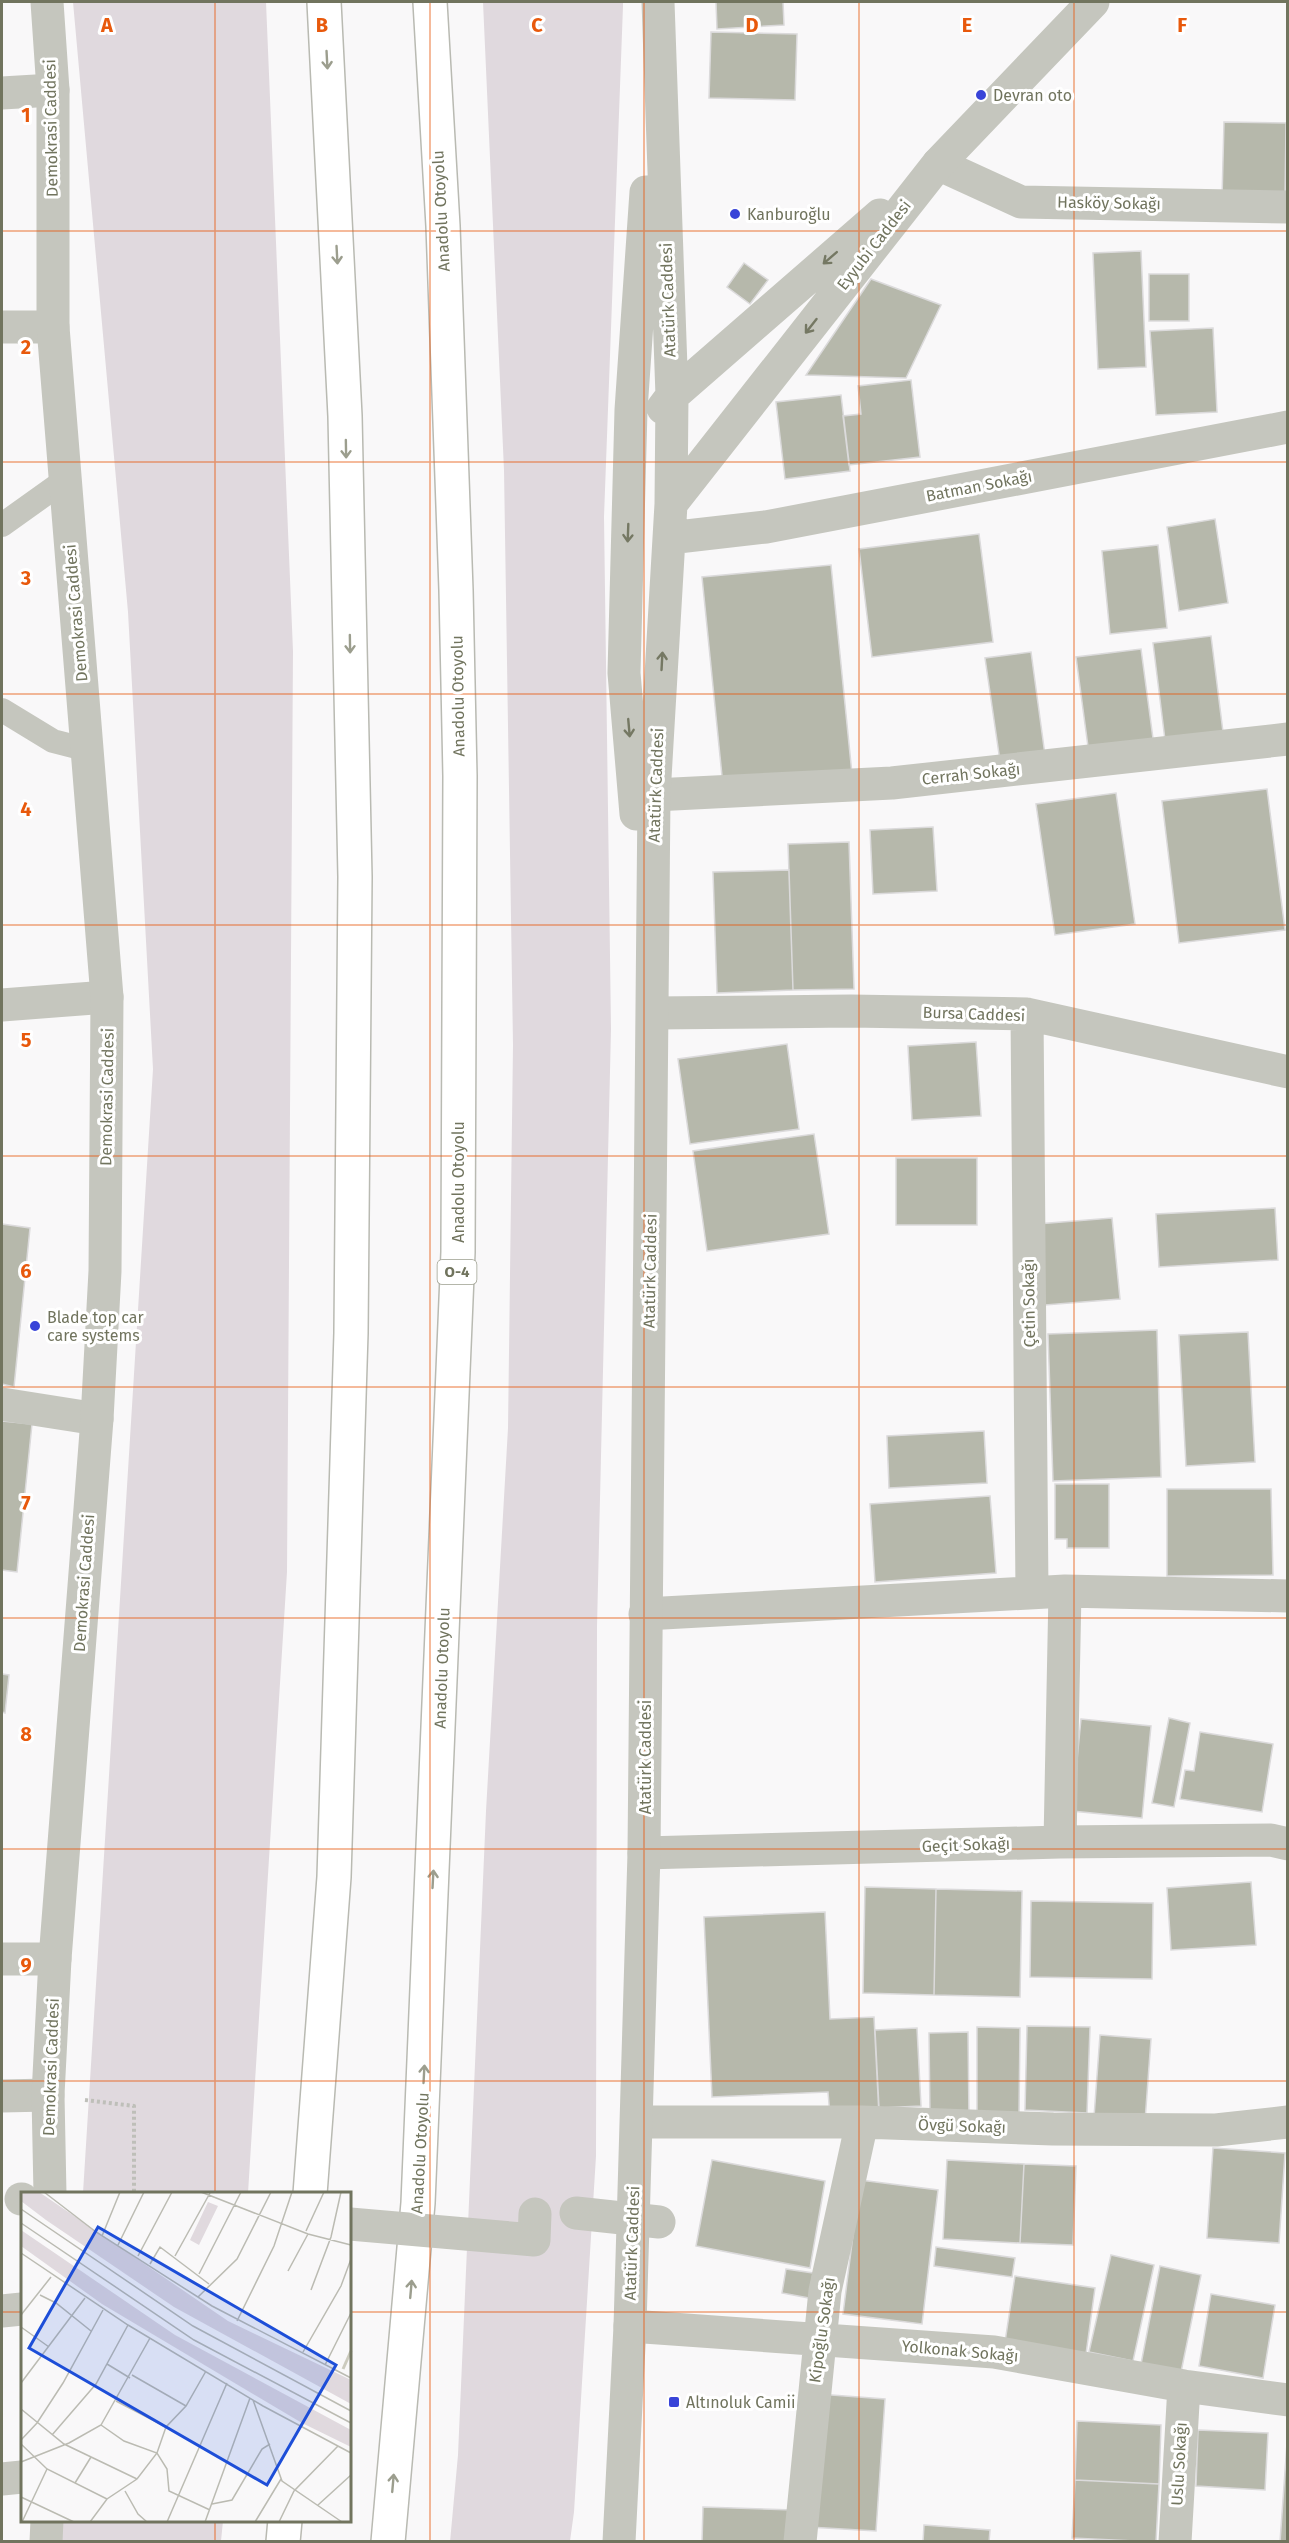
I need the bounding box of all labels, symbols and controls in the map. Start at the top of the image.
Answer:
text: A [100,13,114,37]
text: B [316,13,328,37]
text: C [531,13,543,37]
text: D [745,13,759,37]
text: E [962,13,972,37]
text: F [1177,13,1187,37]
one-way arrow [321,49,332,69]
street label: Demokrasi Caddesi [40,59,62,197]
place label: Devran oto [993,86,1072,105]
marker: Devran oto [974,88,988,102]
text: 1 [21,103,31,127]
street label: Anadolu Otoyolu [428,150,454,272]
street label: Hasköy Sokağı [1057,193,1161,213]
street label: Eyyubi Caddesi [833,196,915,294]
place label: Kanburoğlu [747,205,831,224]
marker: Kanburoğlu [728,207,742,221]
street label: Atatürk Caddesi [657,242,679,358]
one-way arrow [331,244,342,264]
one-way arrow [823,251,838,265]
one-way arrow [805,318,818,334]
text: 2 [21,335,31,359]
one-way arrow [340,439,351,459]
street label: Batman Sokağı [924,466,1034,506]
one-way arrow [622,523,634,543]
street label: Demokrasi Caddesi [61,543,91,683]
text: 3 [20,566,31,590]
one-way arrow [344,634,356,654]
street label: Anadolu Otoyolu [447,635,469,757]
one-way arrow [656,651,667,671]
one-way arrow [624,717,635,737]
street label: Atatürk Caddesi [645,727,667,843]
street label: Cerrah Sokağı [921,759,1021,789]
text: 4 [20,797,32,821]
street label: Bursa Caddesi [922,1003,1026,1025]
text: 5 [21,1028,32,1052]
street label: Demokrasi Caddesi [96,1028,118,1166]
street label: Anadolu Otoyolu [449,1121,468,1243]
street label: Atatürk Caddesi [640,1214,660,1328]
street label: Çetin Sokağı [1019,1258,1040,1347]
text: 6 [20,1259,32,1283]
road number: O-4 [438,1260,476,1284]
place label: Blade top car care systems [47,1308,144,1345]
marker: Blade top car care systems [28,1319,42,1333]
text: 7 [21,1491,31,1515]
street label: Demokrasi Caddesi [70,1513,98,1653]
street label: Anadolu Otoyolu [430,1607,454,1729]
street label: Atatürk Caddesi [636,1700,655,1814]
text: 8 [20,1722,32,1746]
street label: Geçit Sokağı [922,1834,1011,1857]
one-way arrow [428,1869,439,1889]
text: 9 [20,1953,32,1977]
street label: Demokrasi Caddesi [39,1998,63,2136]
one-way arrow [419,2064,430,2084]
street label: Anadolu Otoyolu [407,2092,433,2214]
street label: Övgü Sokağı [918,2115,1006,2137]
street label: Atatürk Caddesi [621,2185,643,2301]
inset map [21,2192,351,2522]
street label: Kipoğlu Sokağı [805,2276,839,2384]
one-way arrow [406,2280,417,2299]
street label: Yolkonak Sokağı [901,2336,1019,2366]
place label: Altınoluk Camii [686,2393,796,2412]
marker: Altınoluk Camii [667,2395,681,2409]
street label: Uslu Sokağı [1167,2422,1191,2506]
one-way arrow [388,2474,399,2494]

